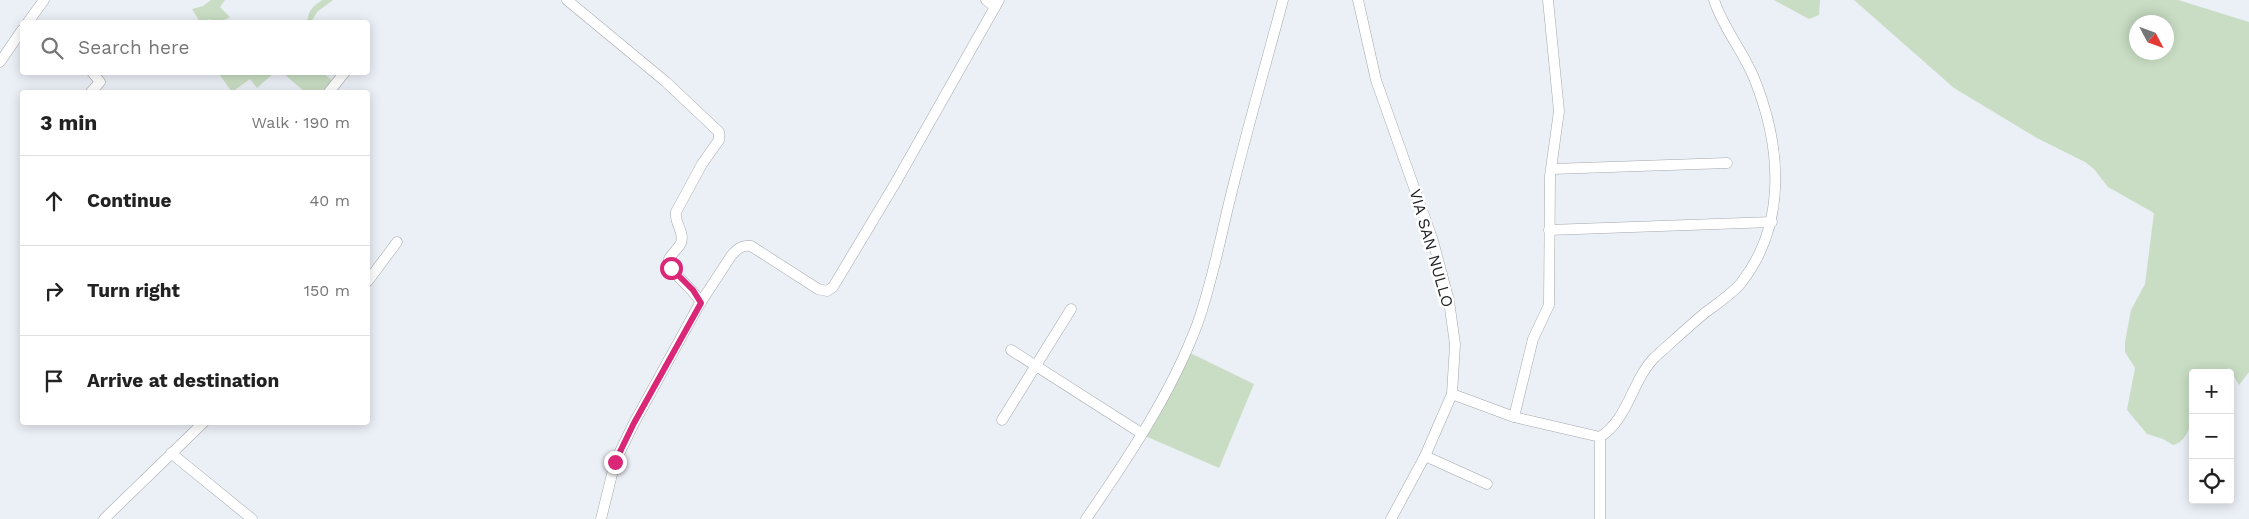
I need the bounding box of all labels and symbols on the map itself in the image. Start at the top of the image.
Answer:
north arrow [2129,15,2174,60]
street label: VIA SAN NULLO [1406,187,1457,309]
route start [660,257,683,280]
route end [604,451,627,474]

